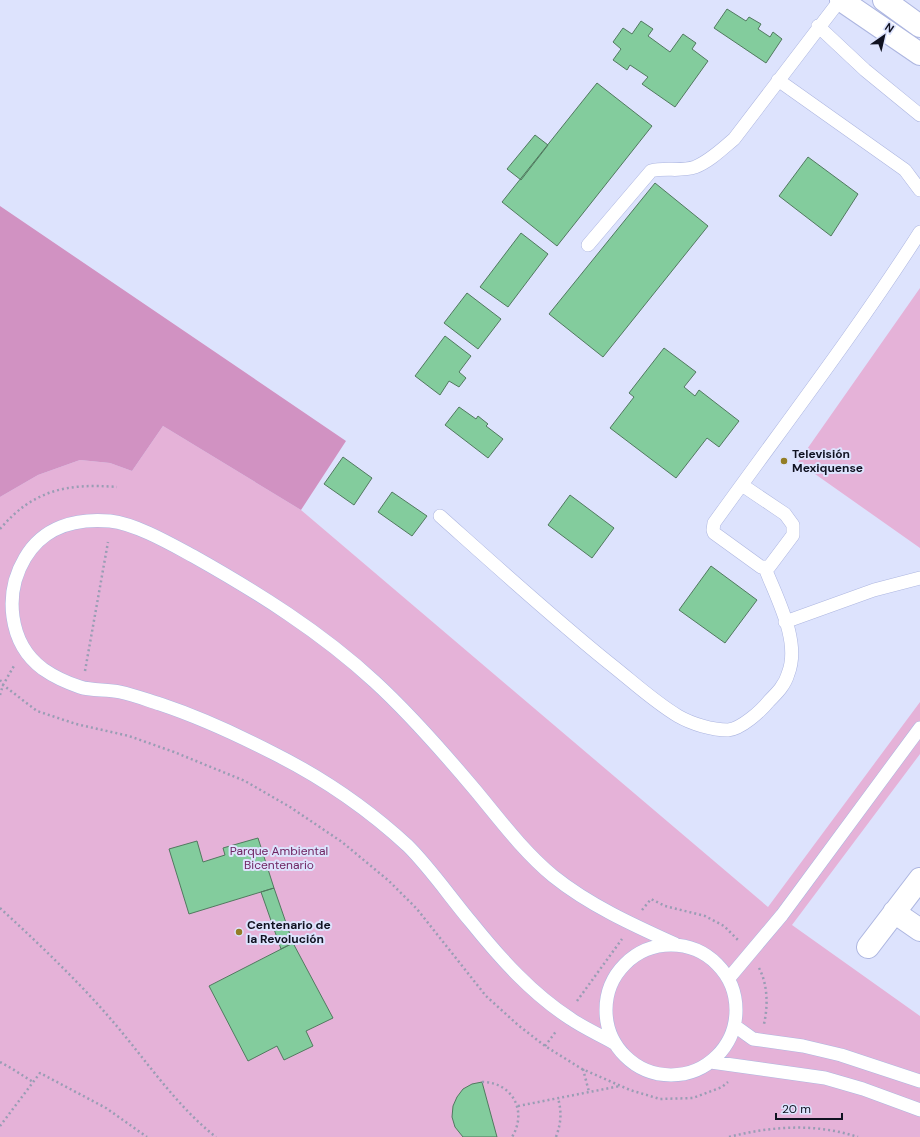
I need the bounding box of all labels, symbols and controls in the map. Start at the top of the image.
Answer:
north arrow [864,16,904,56]
text: N [882,20,897,36]
place label: Televisión Mexiquense [792,446,863,476]
marker: Televisión Mexiquense [779,456,789,466]
park label: Parque Ambiental Bicentenario [230,843,328,873]
place label: Centenario de la Revolución [247,917,331,947]
marker: Centenario de la Revolución [234,927,244,937]
scale bar [776,1095,842,1121]
text: 20 m [782,1101,811,1117]

